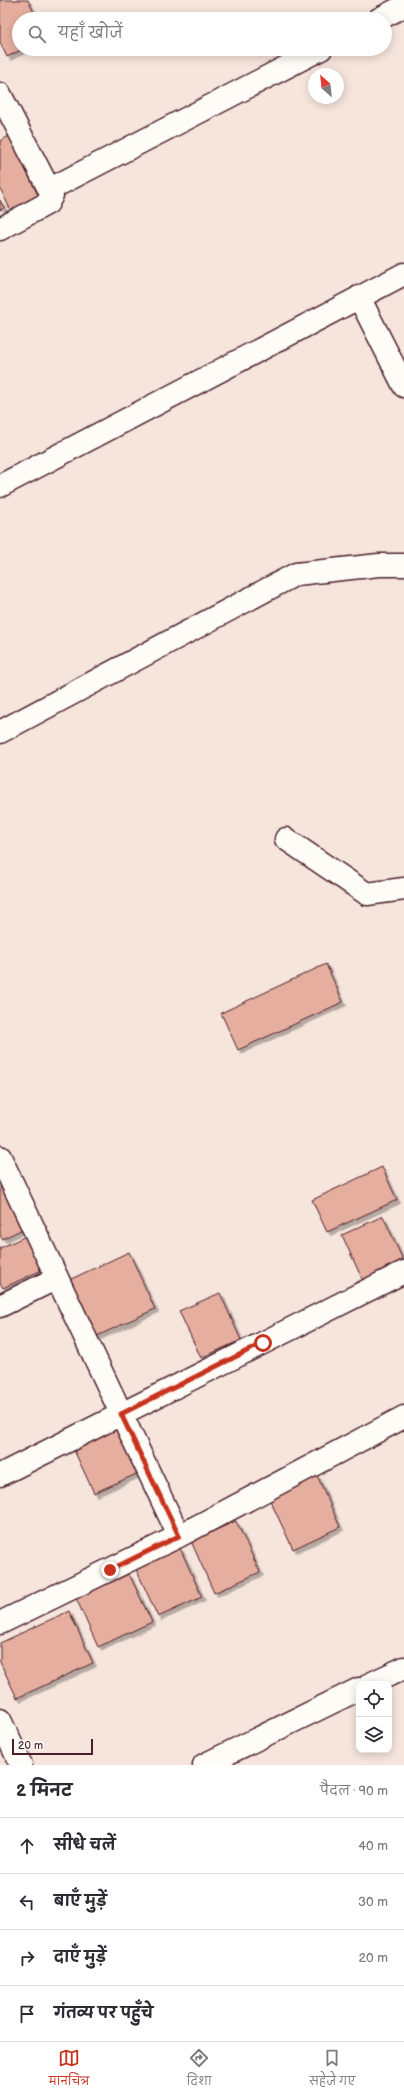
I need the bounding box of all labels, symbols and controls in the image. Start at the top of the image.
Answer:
search box [12,12,392,56]
icon: search [26,23,48,45]
text: यहाँ खोजें [58,24,123,43]
north arrow [308,68,344,104]
route start [254,1334,272,1352]
route end [101,1561,119,1579]
map controls [356,1681,392,1753]
button: locate [356,1681,392,1717]
button: layers [356,1717,392,1753]
scale bar [12,1737,93,1756]
text: 20 m [18,1739,43,1752]
text: 2 मिनट [16,1781,72,1801]
text: पैदल · 90 m [320,1783,388,1799]
icon: ahead [16,1835,38,1857]
text: सीधे चलें [54,1836,116,1855]
text: 40 m [358,1838,388,1854]
icon: left [16,1891,38,1913]
text: बाएँ मुड़ें [54,1892,107,1911]
text: 30 m [358,1894,388,1910]
icon: right [16,1947,38,1969]
text: दाएँ मुड़ें [54,1948,106,1967]
text: 20 m [358,1950,388,1966]
icon: arrive [16,2003,38,2025]
text: गंतव्य पर पहुँचे [54,2004,153,2023]
tab: मानचित्र [49,2047,89,2093]
tab: दिशा [187,2047,212,2093]
tab: सहेजे गए [309,2047,355,2093]

